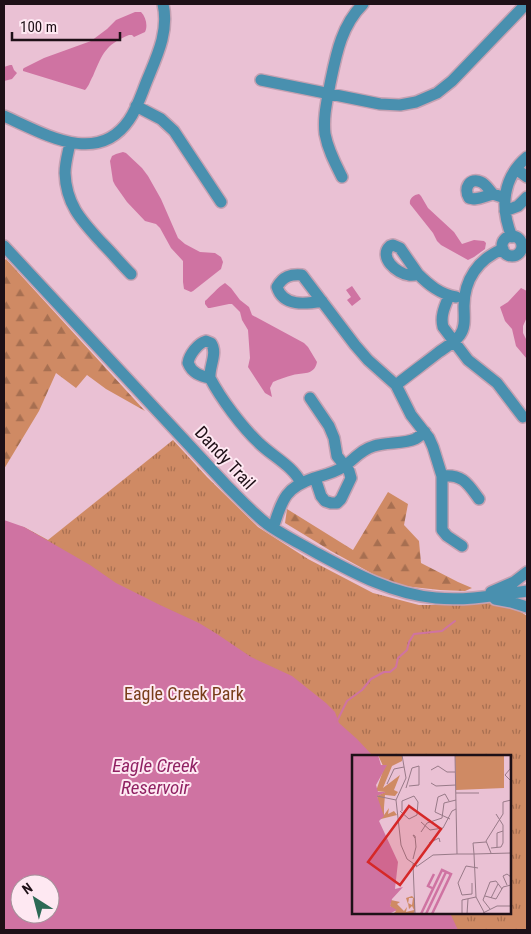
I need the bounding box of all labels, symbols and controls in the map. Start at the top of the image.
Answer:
scale bar [12,10,120,42]
text: 100 m [20,18,57,36]
street label: Dandy Trail [191,422,260,494]
park label: Eagle Creek Park [124,683,244,704]
water label: Eagle Creek Reservoir [112,754,199,799]
inset map [352,755,511,914]
north arrow [10,874,60,924]
text: N [19,879,36,897]

